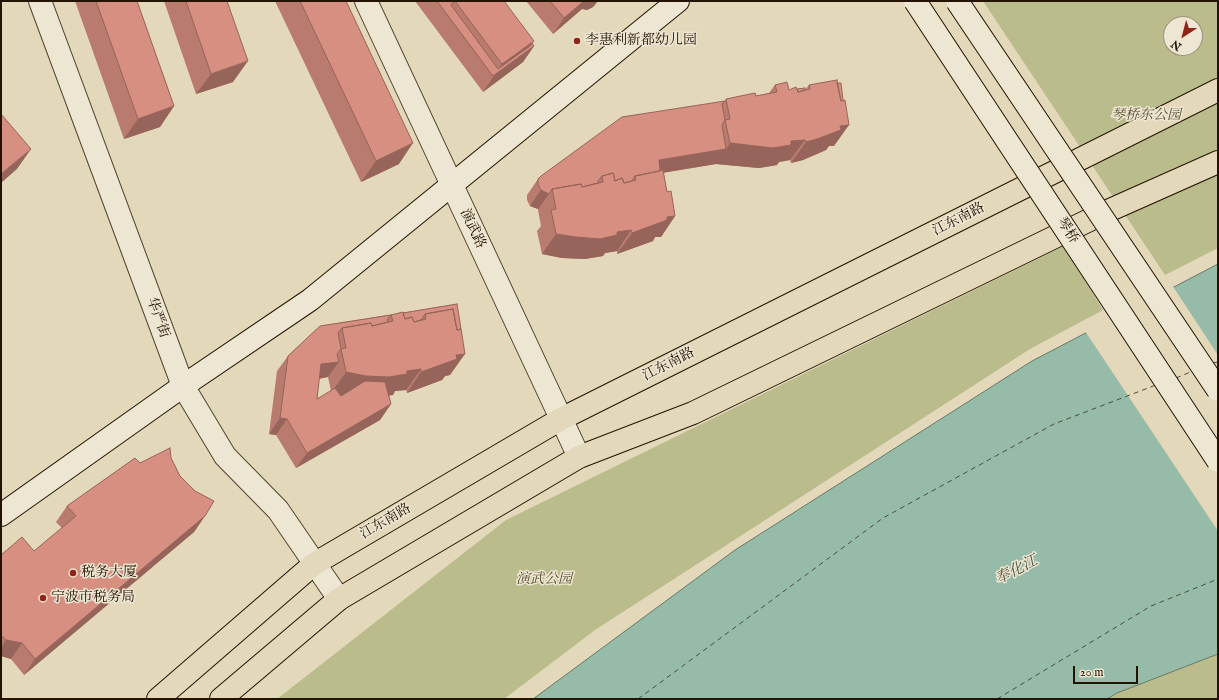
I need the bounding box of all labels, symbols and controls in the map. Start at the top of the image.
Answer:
north arrow [1163,16,1203,56]
place label: 李惠利新都幼儿园 [585,33,697,49]
marker: 李惠利新都幼儿园 [572,36,582,46]
text: N [1169,36,1185,53]
park label: 琴桥东公园 [1111,108,1181,124]
street label: 江东南路 [930,200,988,240]
street label: 演武路 [456,206,488,252]
street label: 琴桥 [1052,215,1082,247]
street label: 华严街 [142,295,172,341]
street label: 江东南路 [640,345,698,385]
street label: 江东南路 [358,501,414,543]
water label: 奉化江 [993,553,1041,589]
place label: 税务大厦 [81,565,137,581]
marker: 税务大厦 [68,568,78,578]
park label: 演武公园 [516,572,572,588]
place label: 宁波市税务局 [51,590,135,606]
marker: 宁波市税务局 [38,593,48,603]
scale bar [1075,658,1140,684]
text: 20 m [1080,665,1103,680]

